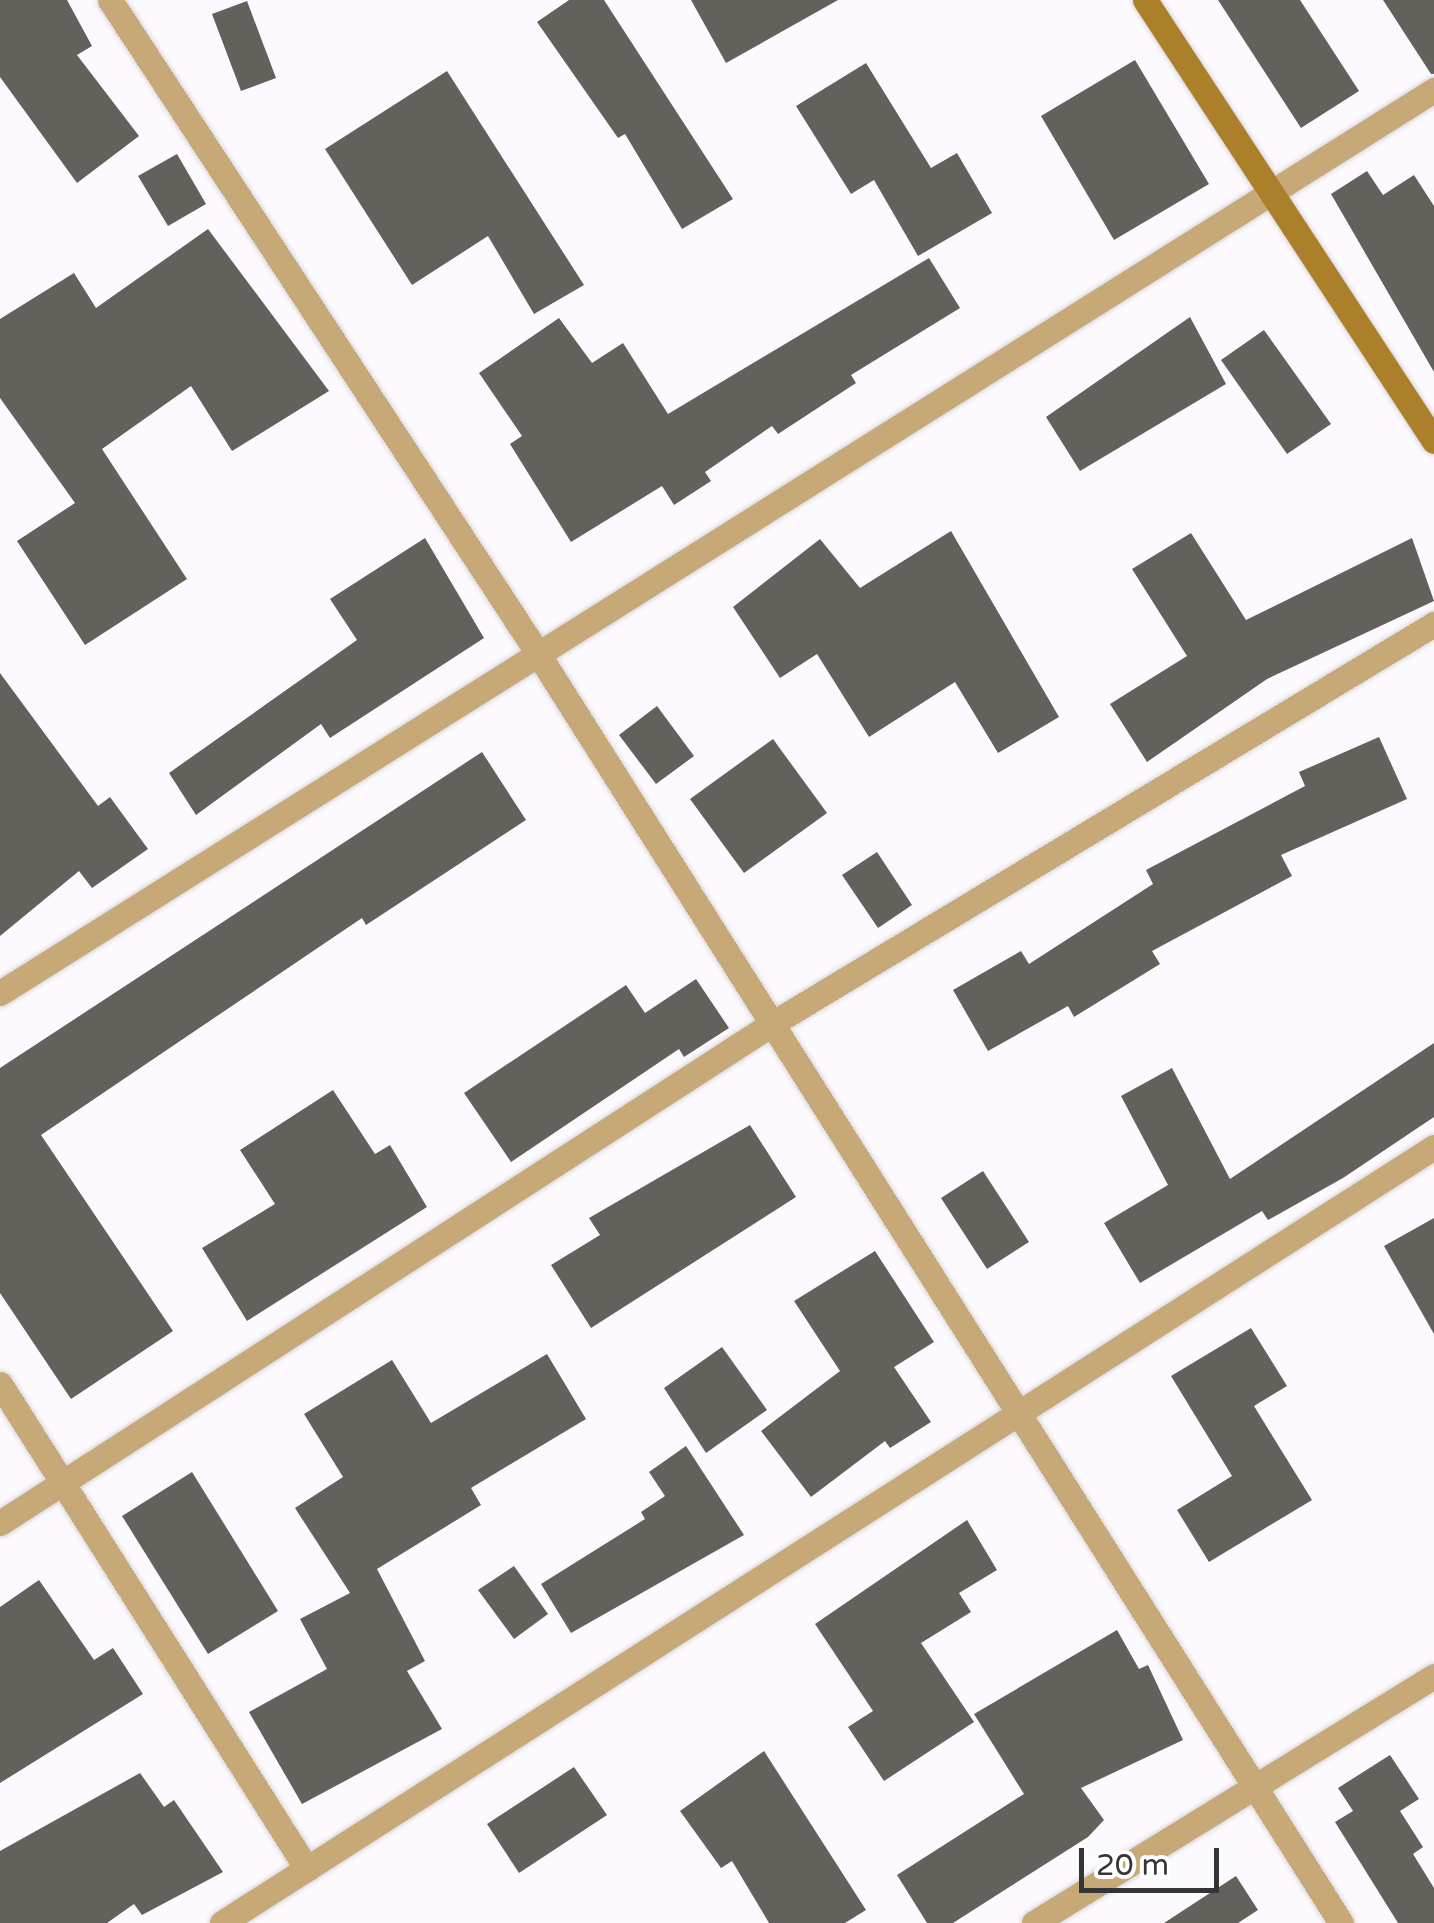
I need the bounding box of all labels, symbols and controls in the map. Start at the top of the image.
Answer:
scale bar [1084,1828,1224,1890]
text: 20 m [1096,1847,1169,1884]

